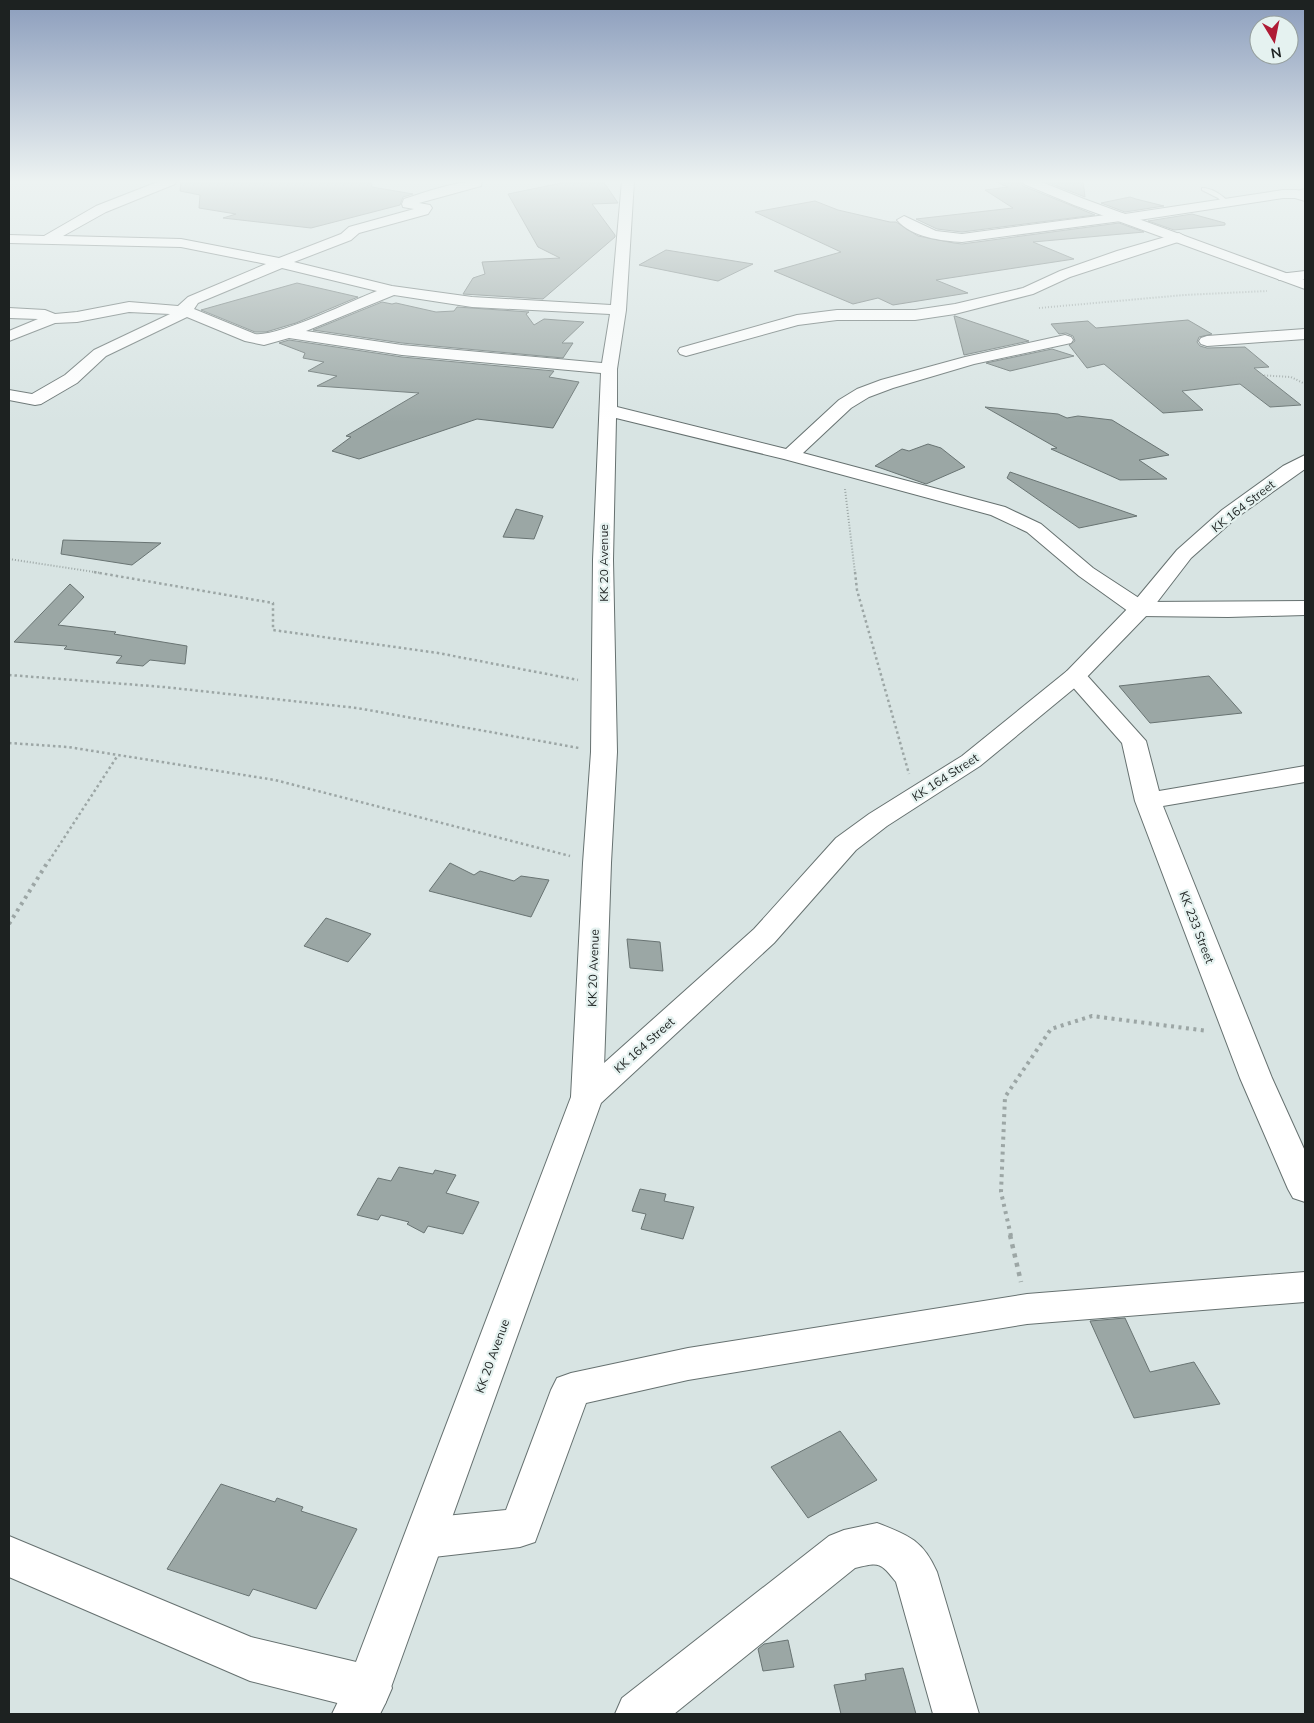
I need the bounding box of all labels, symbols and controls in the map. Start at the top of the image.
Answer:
north arrow [1249,15,1299,65]
text: N [1269,43,1283,63]
street label: KK 164 Street [1208,477,1278,535]
street label: KK 20 Avenue [596,524,611,602]
street label: KK 164 Street [909,750,981,804]
street label: KK 233 Street [1176,889,1218,965]
street label: KK 20 Avenue [584,929,602,1007]
street label: KK 164 Street [611,1014,677,1076]
street label: KK 20 Avenue [472,1317,512,1395]

